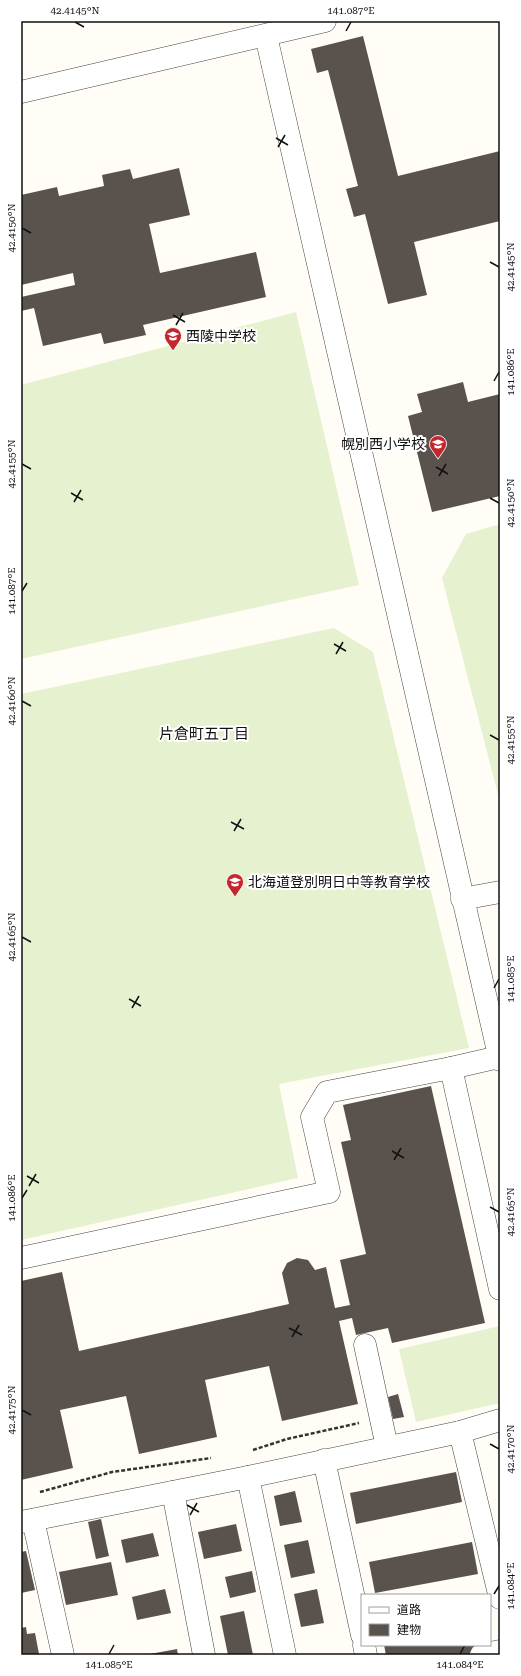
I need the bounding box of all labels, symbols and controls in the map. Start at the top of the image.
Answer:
text: 42.4145°N [50,5,100,16]
text: 141.087°E [327,5,375,16]
text: 42.4150°N [6,203,17,253]
text: 42.4145°N [505,242,516,292]
school or university icon: 西陵中学校 [163,326,183,351]
place label: 西陵中学校 [186,328,256,344]
text: 141.086°E [505,348,516,396]
school or university icon: 幌別西小学校 [428,434,448,459]
place label: 幌別西小学校 [341,436,425,452]
text: 42.4155°N [6,439,17,489]
text: 42.4150°N [505,478,516,528]
text: 141.087°E [6,567,17,615]
text: 42.4160°N [6,676,17,726]
text: 42.4155°N [505,715,516,765]
district label: 片倉町五丁目 [159,725,249,743]
school or university icon: 北海道登別明日中等教育学校 [225,872,245,897]
place label: 北海道登別明日中等教育学校 [248,874,430,890]
text: 42.4165°N [6,912,17,962]
text: 141.085°E [505,955,516,1003]
text: 141.086°E [6,1174,17,1222]
text: 42.4165°N [505,1187,516,1237]
text: 42.4175°N [6,1385,17,1435]
text: 42.4170°N [505,1424,516,1474]
text: 141.084°E [505,1562,516,1610]
legend [361,1594,491,1646]
text: 道路 [397,1603,421,1617]
text: 建物 [397,1623,421,1637]
text: 141.085°E [85,1659,133,1670]
text: 141.084°E [436,1659,484,1670]

